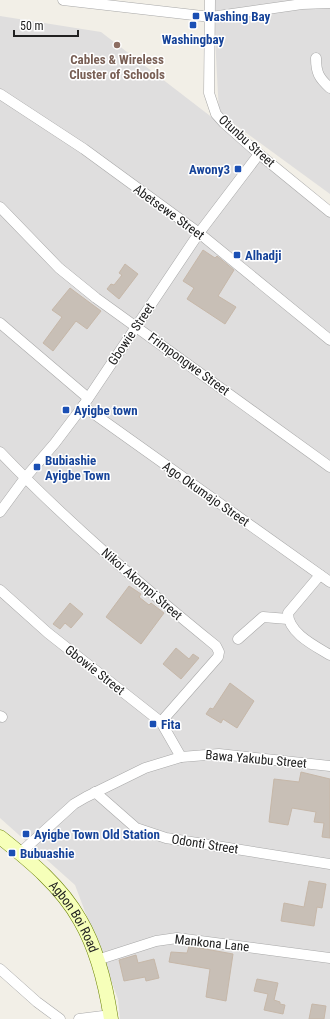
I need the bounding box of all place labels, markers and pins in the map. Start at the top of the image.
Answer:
place label: Washing Bay [204,9,270,24]
marker: Washing Bay [191,11,201,21]
marker: Washingbay [188,20,198,30]
place label: Washingbay [162,32,224,47]
marker: Cables & Wireless Cluster of Schools [112,40,122,50]
place label: Cables & Wireless Cluster of Schools [69,52,165,82]
place label: Awony3 [189,162,230,177]
marker: Awony3 [233,164,243,174]
place label: Alhadji [245,248,281,263]
marker: Alhadji [232,250,242,260]
place label: Ayigbe town [74,403,138,418]
marker: Ayigbe town [61,405,71,415]
place label: Bubiashie Ayigbe Town [45,453,110,483]
marker: Bubiashie Ayigbe Town [32,462,42,472]
place label: Fita [161,717,181,732]
marker: Fita [148,719,158,729]
place label: Ayigbe Town Old Station [34,827,160,842]
marker: Ayigbe Town Old Station [21,829,31,839]
place label: Bubuashie [20,846,74,861]
marker: Bubuashie [7,848,17,858]

